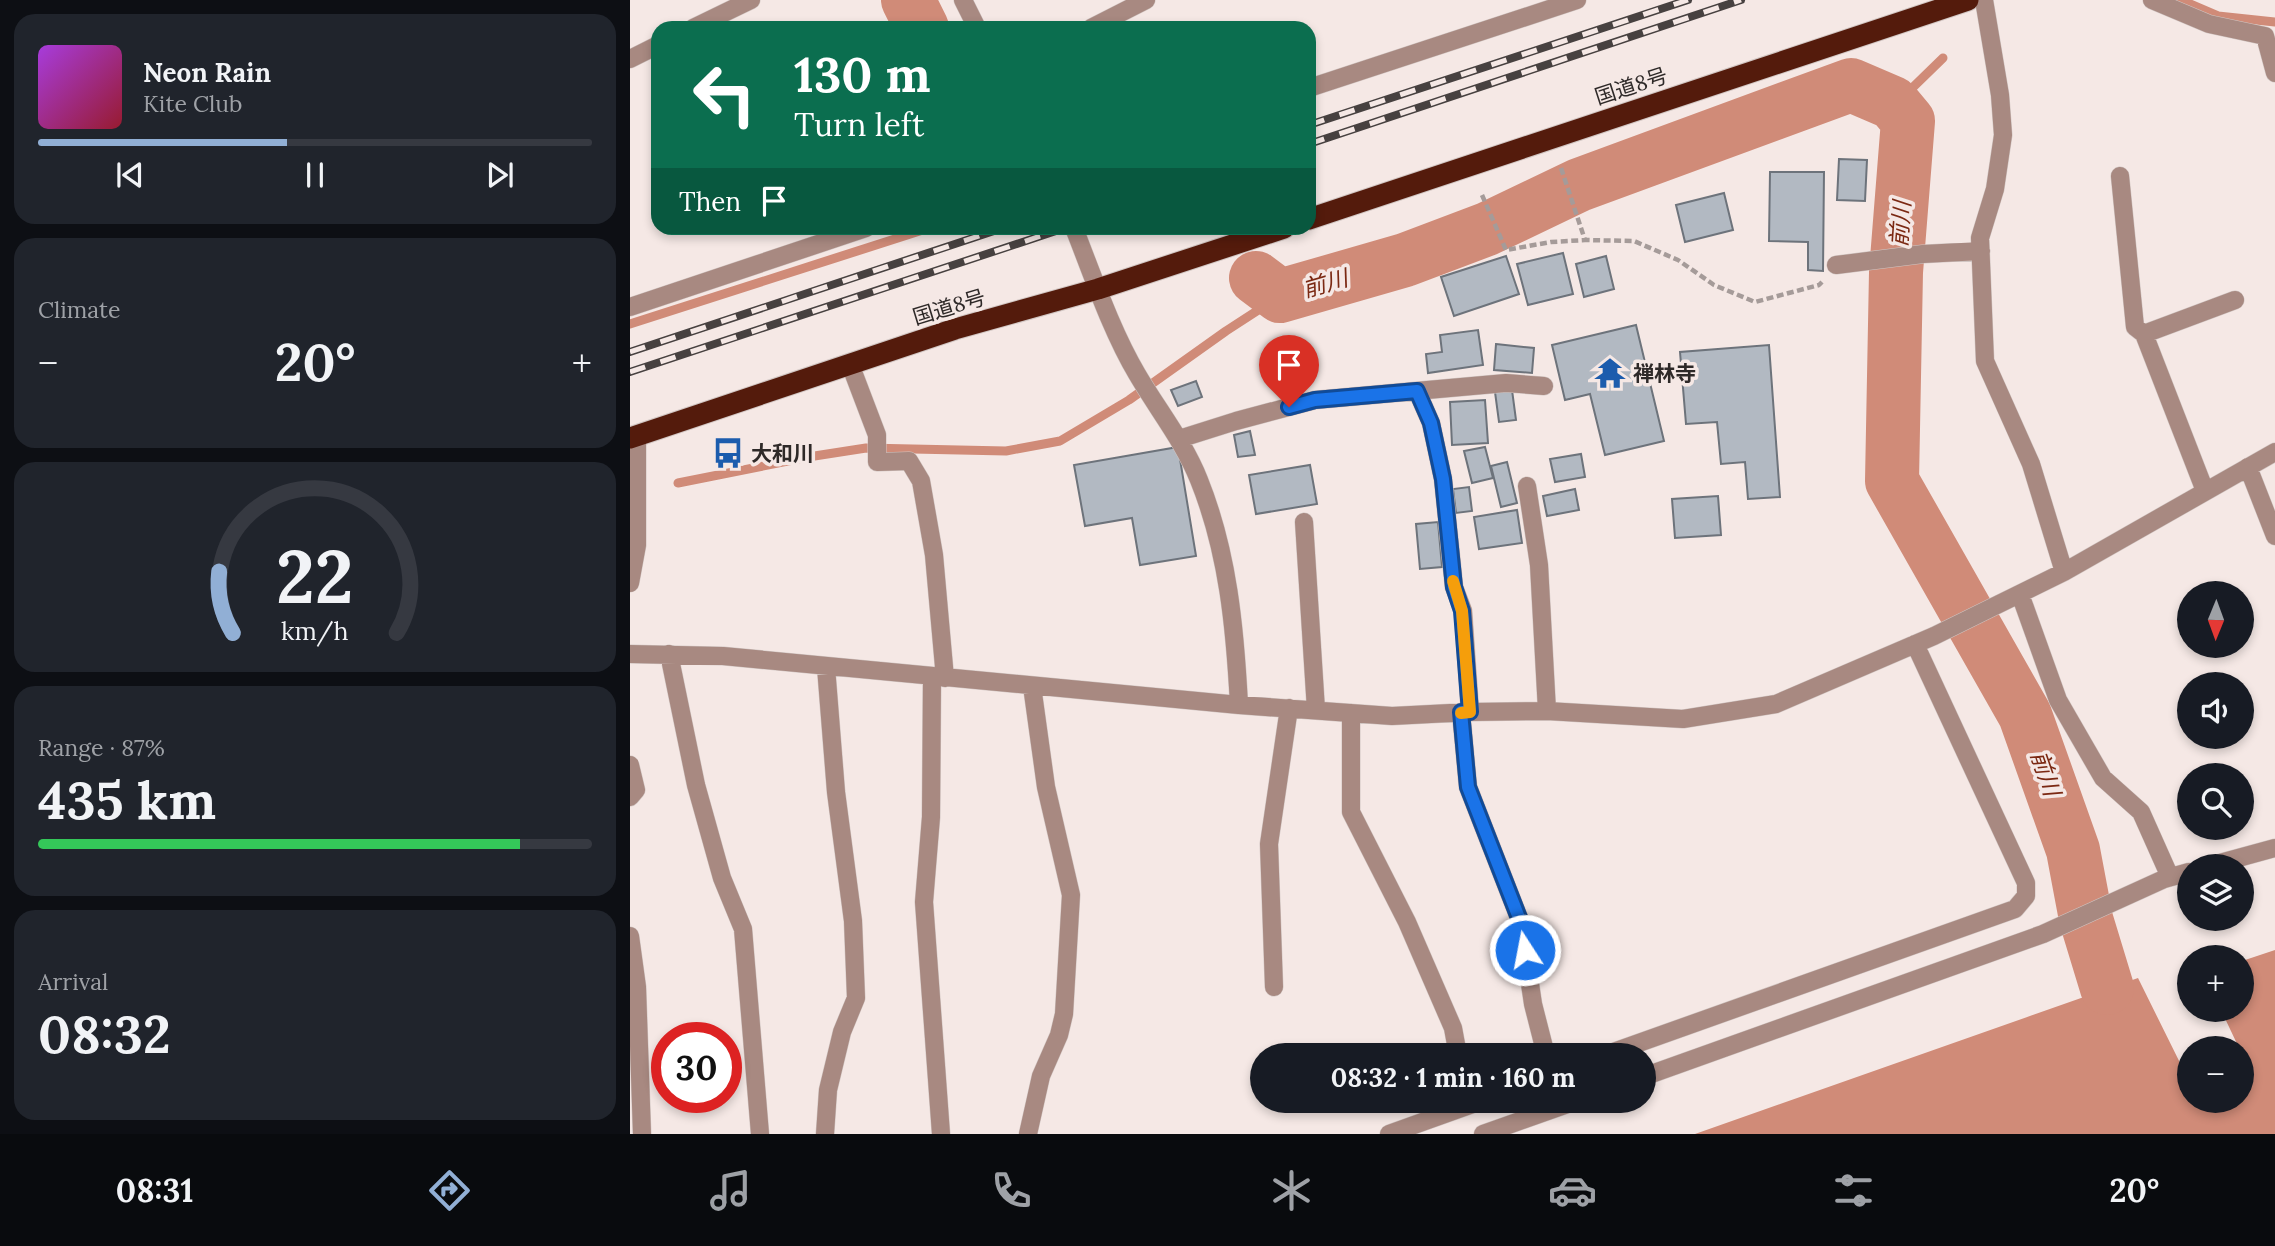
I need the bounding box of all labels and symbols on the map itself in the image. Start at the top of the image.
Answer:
street label: 国道8号 [1591,62,1671,110]
water label: 前川 [1884,197,1916,248]
water label: 前川 [1299,262,1354,303]
street label: 国道8号 [909,283,989,331]
pin [1259,335,1319,407]
temple icon: 禅林寺 [1593,356,1627,390]
place label: 禅林寺 [1633,360,1696,387]
bus stop icon: 大和川 [711,436,745,470]
place label: 大和川 [751,440,814,467]
north arrow [2177,581,2254,658]
water label: 前川 [2025,747,2068,802]
position arrow [1488,913,1562,987]
speed limit sign: 30 [651,1022,742,1113]

